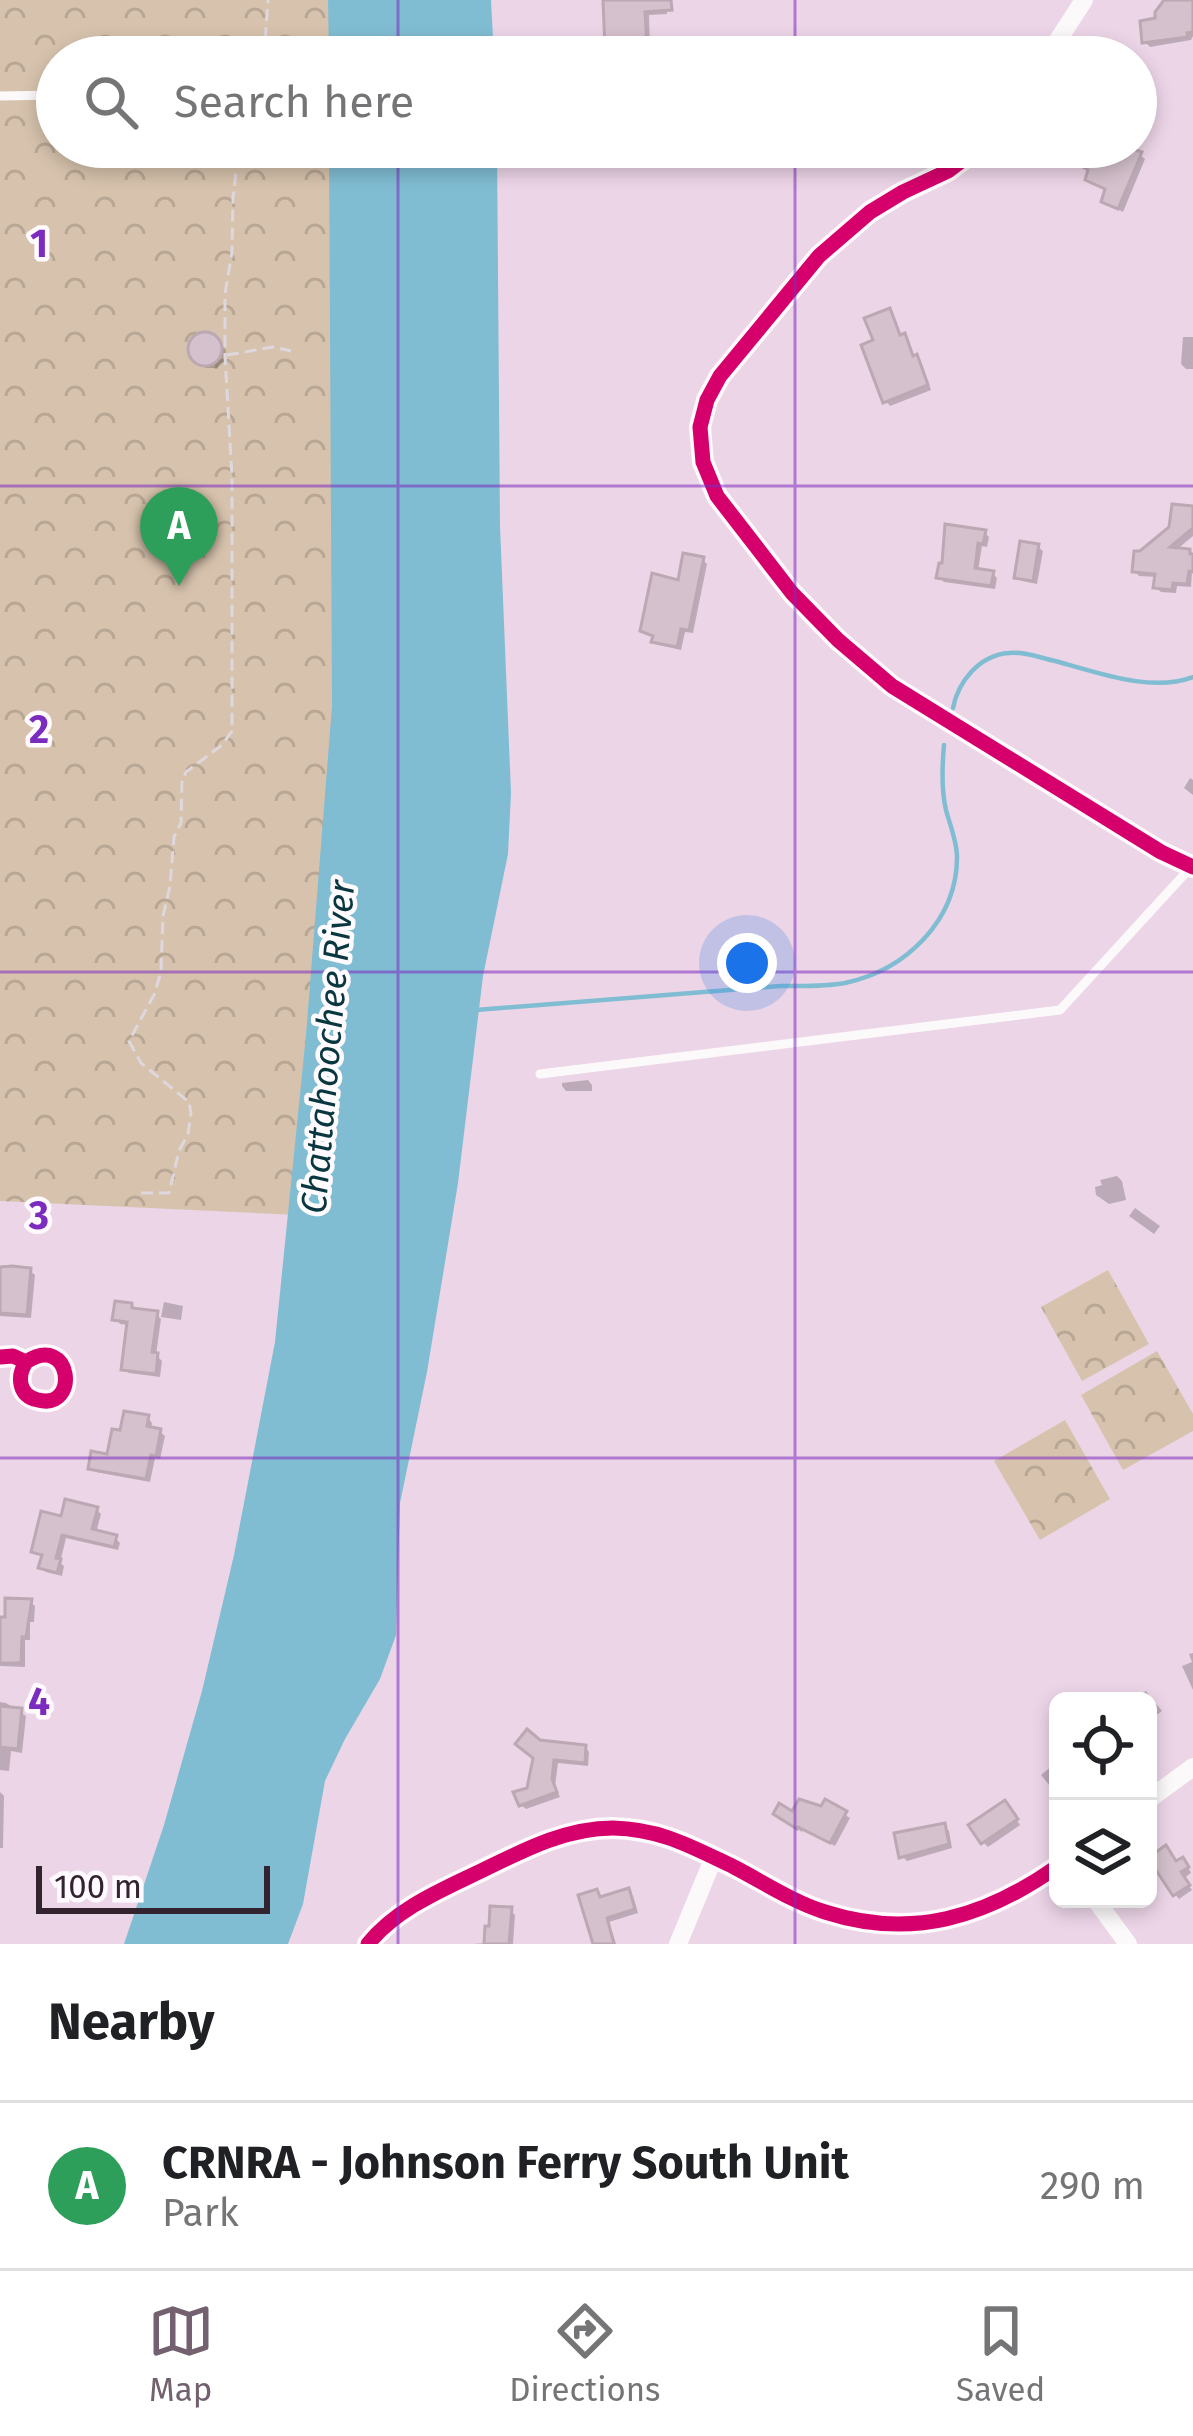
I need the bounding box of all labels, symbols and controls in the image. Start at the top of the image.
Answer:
search box [36,36,1157,168]
icon: search [78,69,144,135]
text: Search here [174,75,414,129]
text: 1 [30,221,48,267]
pin: A [140,487,218,586]
text: 2 [29,707,49,753]
water label: Chattahoochee River [292,877,365,1216]
your location [717,933,777,993]
text: 3 [28,1193,49,1239]
text: 4 [28,1679,50,1725]
map controls [1049,1692,1157,1908]
button: locate [1049,1692,1157,1800]
button: layers [1049,1800,1157,1908]
scale bar [36,1860,270,1913]
text: 100 m [54,1867,142,1907]
text: Nearby [48,1991,214,2053]
text: CRNRA - Johnson Ferry South Unit [162,2136,849,2190]
text: A [75,2163,99,2209]
text: 290 m [1040,2163,1145,2209]
text: Park [162,2190,239,2236]
tab: Map [148,2298,214,2410]
tab: Directions [509,2298,661,2410]
tab: Saved [956,2298,1045,2410]

